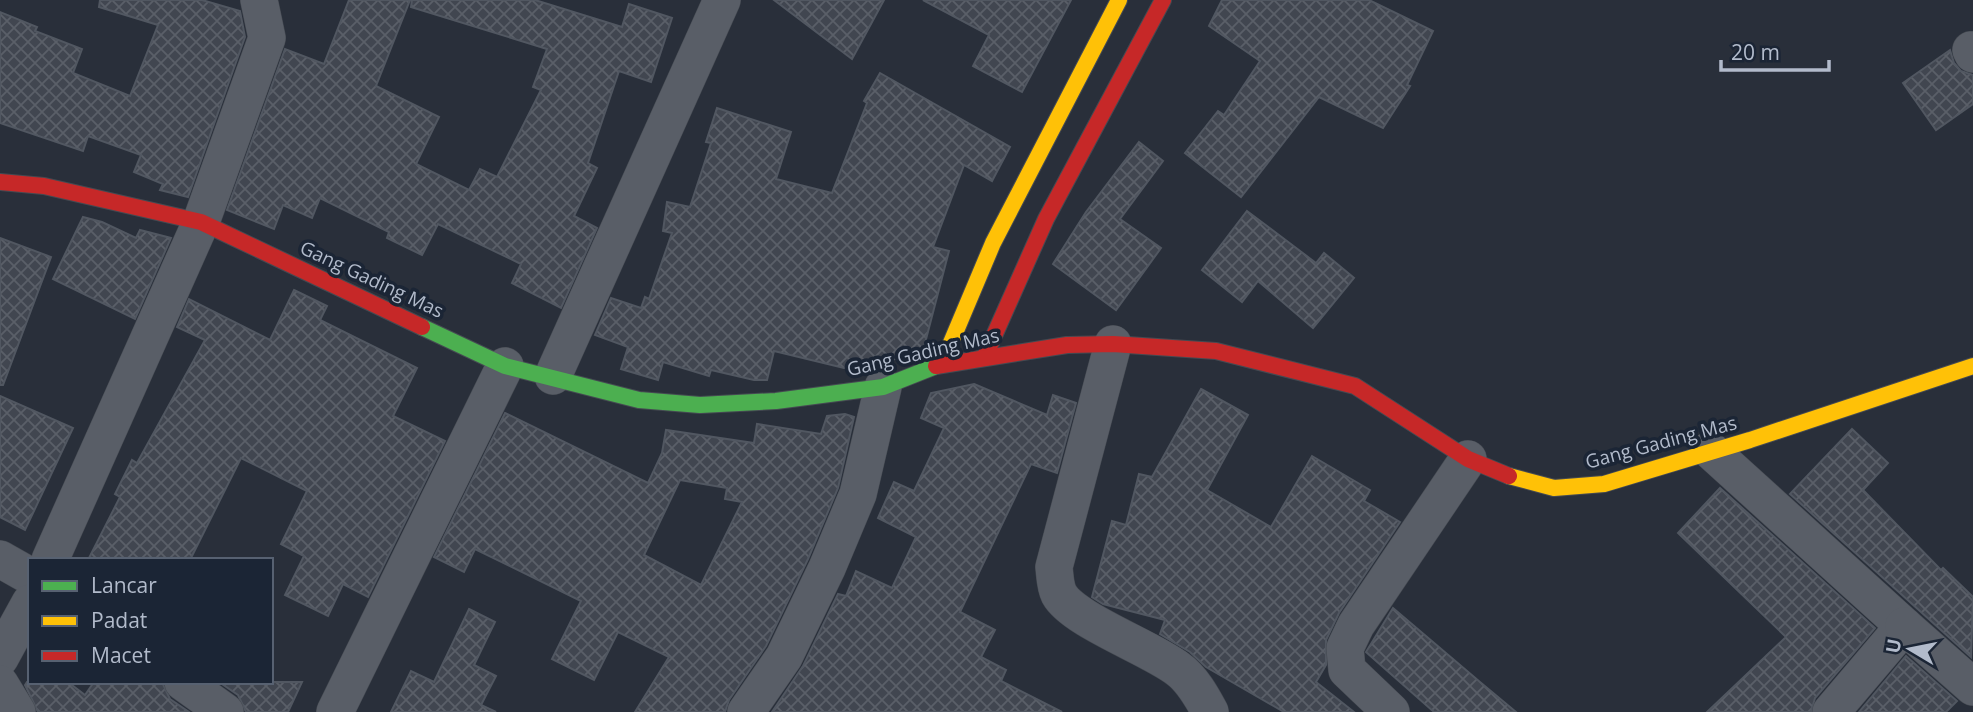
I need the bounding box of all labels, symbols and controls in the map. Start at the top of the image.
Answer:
scale bar [1721,28,1829,72]
text: 20 m [1731,38,1780,66]
street label: Gang Gading Mas [296,234,448,324]
street label: Gang Gading Mas [844,322,1002,382]
street label: Gang Gading Mas [1582,409,1740,475]
legend [28,558,273,684]
text: Lancar [91,571,157,599]
text: Padat [91,606,147,634]
north arrow [1875,614,1945,684]
text: U [1879,637,1907,655]
text: Macet [91,641,151,669]

